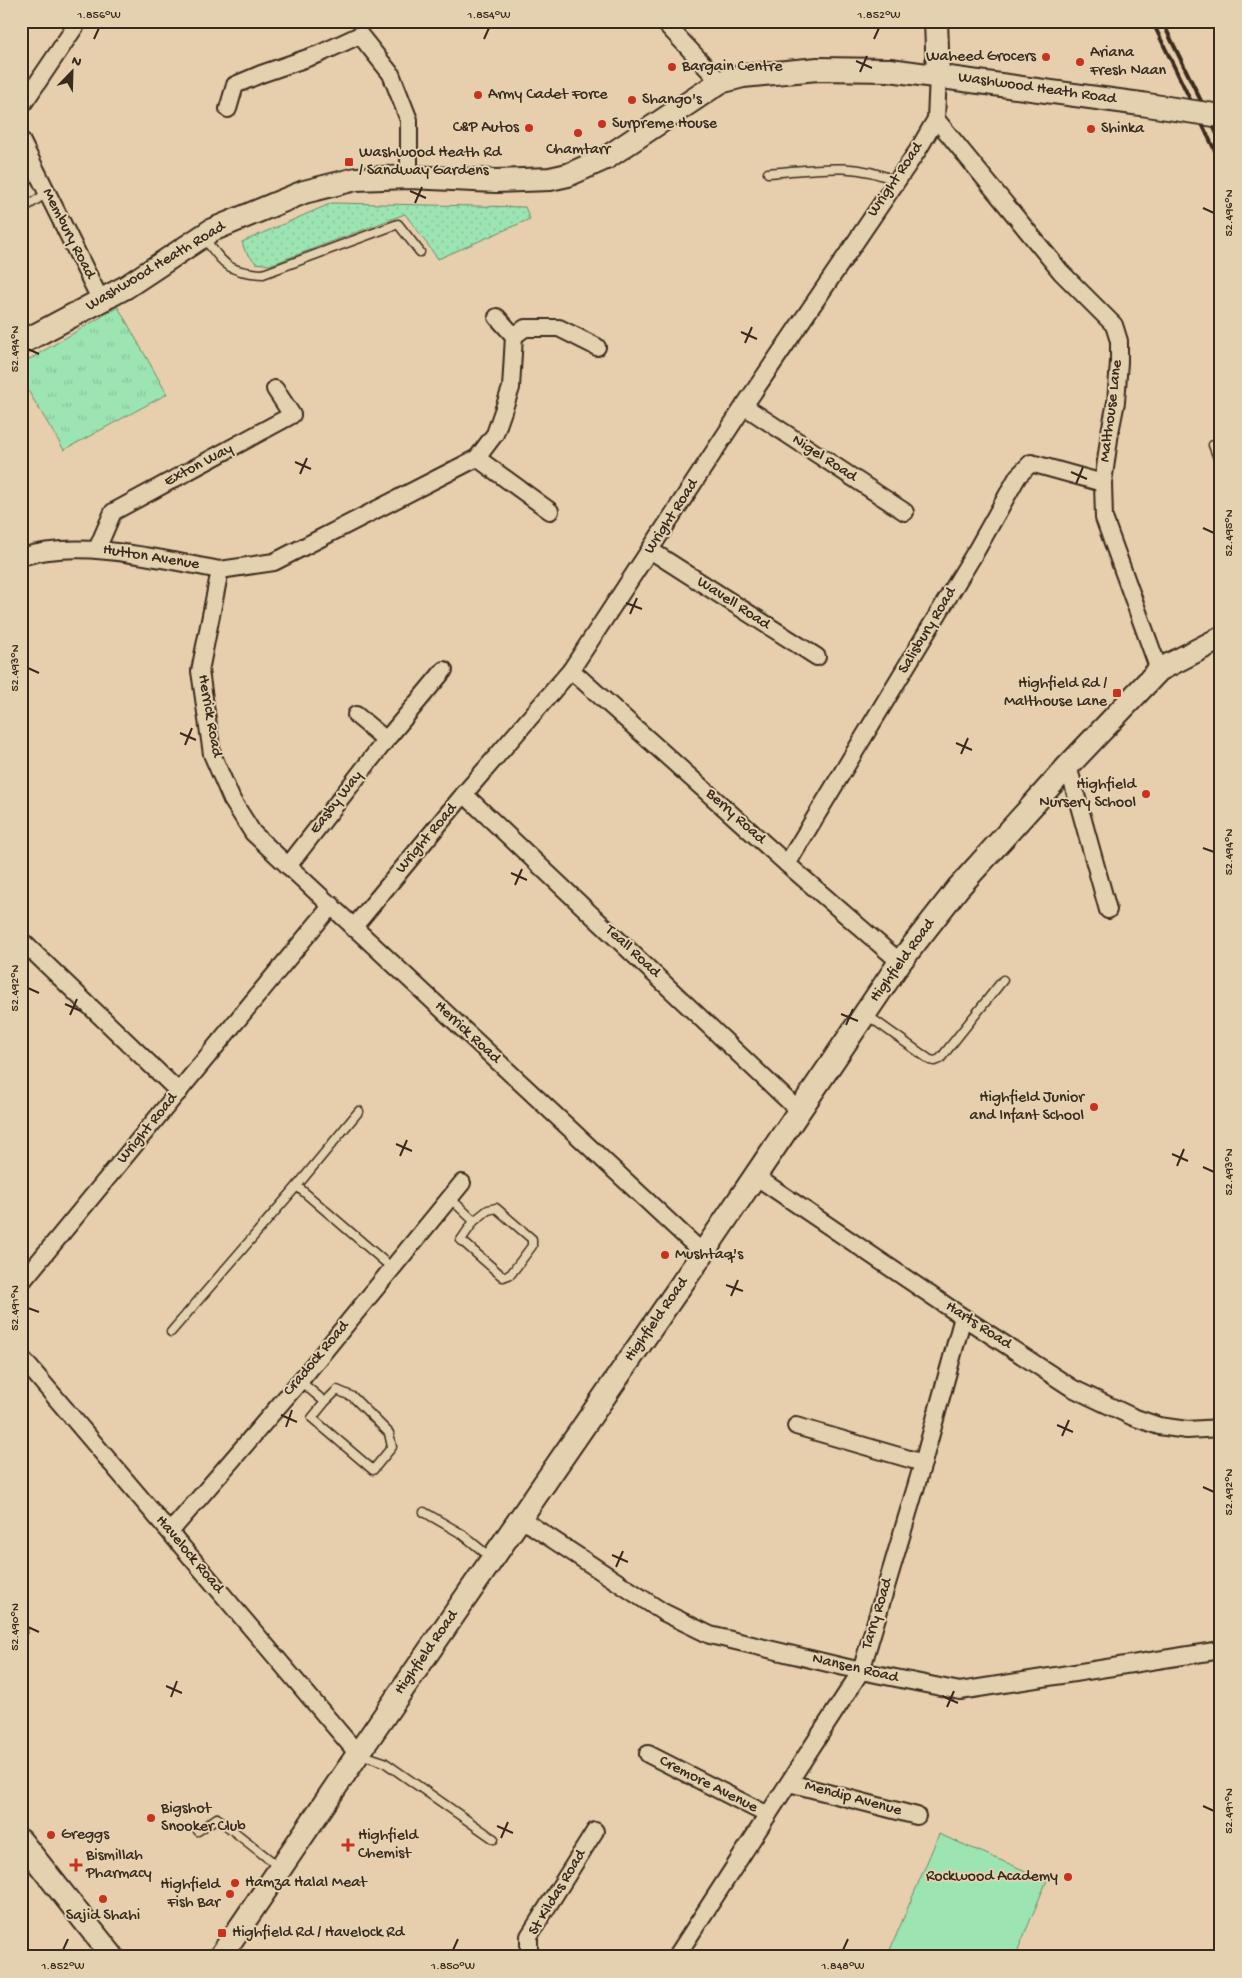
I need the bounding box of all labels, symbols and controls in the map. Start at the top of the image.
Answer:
text: 1.856°W [76,9,121,23]
text: 1.854°W [467,9,510,23]
text: 1.852°W [857,9,900,23]
place label: Ariana Fresh Naan [1089,44,1167,81]
north arrow [48,48,98,98]
place label: Waheed Grocers [926,48,1037,67]
marker: Waheed Grocers [1040,51,1052,63]
text: N [69,53,84,72]
marker: Ariana Fresh Naan [1074,56,1086,68]
place label: Bargain Centre [681,58,783,77]
marker: Bargain Centre [666,61,678,73]
street label: Washwood Heath Road [957,69,1119,110]
place label: Army Cadet Force [488,86,608,105]
marker: Army Cadet Force [472,89,484,101]
place label: Shango's [642,91,703,110]
marker: Shango's [626,94,638,106]
place label: Surpreme House [612,115,718,134]
marker: Surpreme House [596,118,608,130]
place label: C&P Autos [453,119,520,138]
place label: Shinka [1101,120,1145,139]
marker: C&P Autos [523,122,535,134]
marker: Shinka [1085,123,1097,135]
marker: Chamtarr [572,127,584,139]
street label: Wright Road [864,138,929,221]
place label: Chamtarr [546,141,611,160]
place label: Washwood Heath Rd / Sandway Gardens [359,144,503,181]
marker: Washwood Heath Rd / Sandway Gardens [343,156,355,168]
street label: Membury Road [37,186,100,284]
text: 52.496°N [1223,189,1237,236]
street label: Washwood Heath Road [83,217,231,316]
text: 52.494°N [9,326,23,372]
street label: Malthouse Lane [1096,358,1128,463]
street label: Nigel Road [788,431,861,488]
street label: Exton Way [161,440,237,492]
street label: Wright Road [641,475,704,558]
text: 52.495°N [1223,509,1237,557]
street label: Hutton Avenue [101,541,201,575]
street label: Wavell Road [693,573,775,636]
street label: Salisbury Road [895,583,962,678]
text: 52.493°N [9,644,23,692]
street label: Herrick Road [192,673,226,760]
place label: Highfield Rd / Malthouse Lane [1004,675,1108,712]
marker: Highfield Rd / Malthouse Lane [1111,687,1123,699]
street label: Easby Way [306,767,368,838]
place label: Highfield Nursery School [1039,776,1138,813]
street label: Berry Road [700,784,770,850]
marker: Highfield Nursery School [1140,788,1152,800]
street label: Wright Road [392,799,463,878]
text: 52.494°N [1223,829,1237,875]
street label: Highfield Road [866,914,941,1006]
street label: Teall Road [600,921,665,984]
text: 52.492°N [9,964,23,1011]
street label: Herrick Road [430,998,505,1070]
street label: Wright Road [114,1088,183,1168]
place label: Highfield Junior and Infant School [970,1089,1085,1126]
marker: Highfield Junior and Infant School [1088,1101,1100,1113]
text: 52.493°N [1223,1148,1237,1196]
place label: Mushtaq's [675,1246,744,1265]
marker: Mushtaq's [659,1249,671,1261]
street label: Highfield Road [621,1273,694,1366]
text: 52.491°N [9,1285,23,1331]
street label: Harts Road [941,1298,1016,1355]
street label: Cradock Road [280,1316,355,1400]
text: 52.492°N [1223,1468,1237,1515]
street label: Havelock Road [151,1512,228,1599]
street label: Tarry Road [858,1575,898,1653]
text: 52.490°N [9,1603,23,1651]
street label: Highfield Road [391,1606,464,1699]
street label: Nansen Road [810,1650,901,1688]
street label: Cremore Avenue [656,1752,761,1818]
street label: Mendip Avenue [802,1777,904,1821]
text: 52.491°N [1223,1788,1237,1834]
place label: Bigshot Snooker Club [160,1800,246,1837]
marker: Bigshot Snooker Club [145,1812,157,1824]
place label: Greggs [61,1826,110,1845]
place label: Highfield Chemist [358,1827,419,1864]
marker: Greggs [45,1829,57,1841]
marker: Highfield Chemist [342,1839,354,1851]
street label: St Kildas Road [525,1845,592,1939]
place label: Bismillah Pharmacy [85,1847,152,1884]
marker: Bismillah Pharmacy [70,1859,82,1871]
place label: Rockwood Academy [926,1868,1058,1887]
marker: Rockwood Academy [1062,1871,1074,1883]
place label: Hamza Halal Meat [245,1874,368,1893]
place label: Highfield Fish Bar [160,1876,222,1913]
marker: Hamza Halal Meat [229,1877,241,1889]
marker: Highfield Fish Bar [224,1888,236,1900]
marker: Sajid Shahi [97,1893,109,1905]
place label: Sajid Shahi [66,1907,140,1926]
place label: Highfield Rd / Havelock Rd [232,1924,406,1943]
marker: Highfield Rd / Havelock Rd [216,1927,228,1939]
text: 1.852°W [41,1960,84,1974]
text: 1.850°W [430,1960,475,1974]
text: 1.848°W [820,1960,865,1974]

